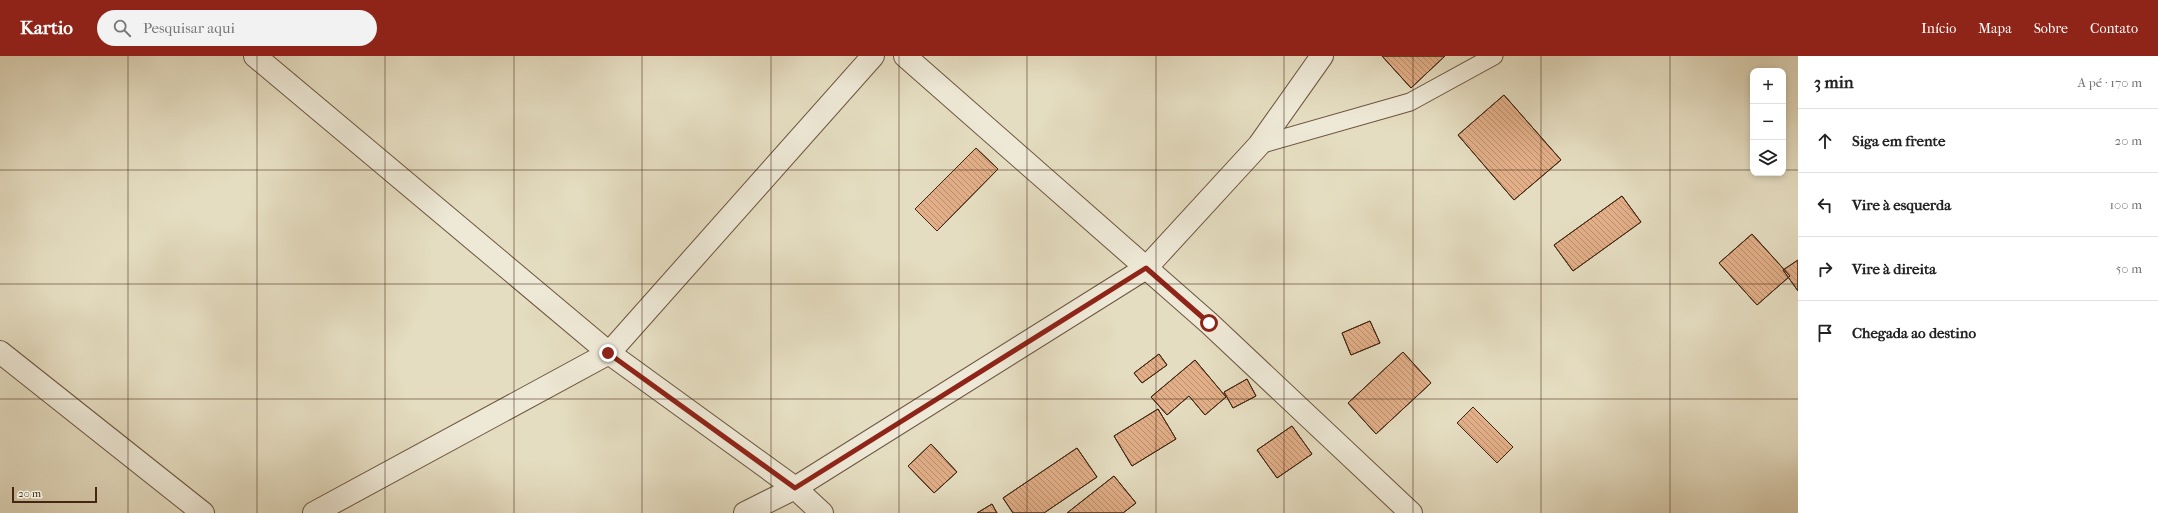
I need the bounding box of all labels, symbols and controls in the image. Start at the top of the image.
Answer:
search box [97,10,377,46]
text: Kartio [20,17,73,39]
icon: search [111,17,133,39]
text: Pesquisar aqui [143,19,235,37]
text: Início [1921,20,1956,37]
text: Mapa [1978,20,2012,37]
text: Sobre [2034,20,2068,37]
text: Contato [2090,20,2138,37]
map controls [1750,68,1786,176]
button: + [1750,68,1786,104]
text: 3 min [1814,72,1854,92]
text: A pé · 170 m [2077,75,2142,90]
button: − [1750,104,1786,140]
icon: ahead [1814,130,1836,152]
text: Siga em frente [1852,132,1945,150]
text: 20 m [2115,133,2142,148]
button: layers [1750,140,1786,176]
icon: left [1814,194,1836,216]
text: Vire à esquerda [1852,196,1951,214]
text: 100 m [2109,197,2142,212]
icon: right [1814,258,1836,280]
text: Vire à direita [1852,260,1936,278]
text: 50 m [2116,261,2142,276]
route start [1200,314,1218,332]
icon: arrive [1814,322,1836,344]
text: Chegada ao destino [1852,324,1976,342]
route end [599,344,617,362]
scale bar [12,485,97,504]
text: 20 m [18,487,41,500]

